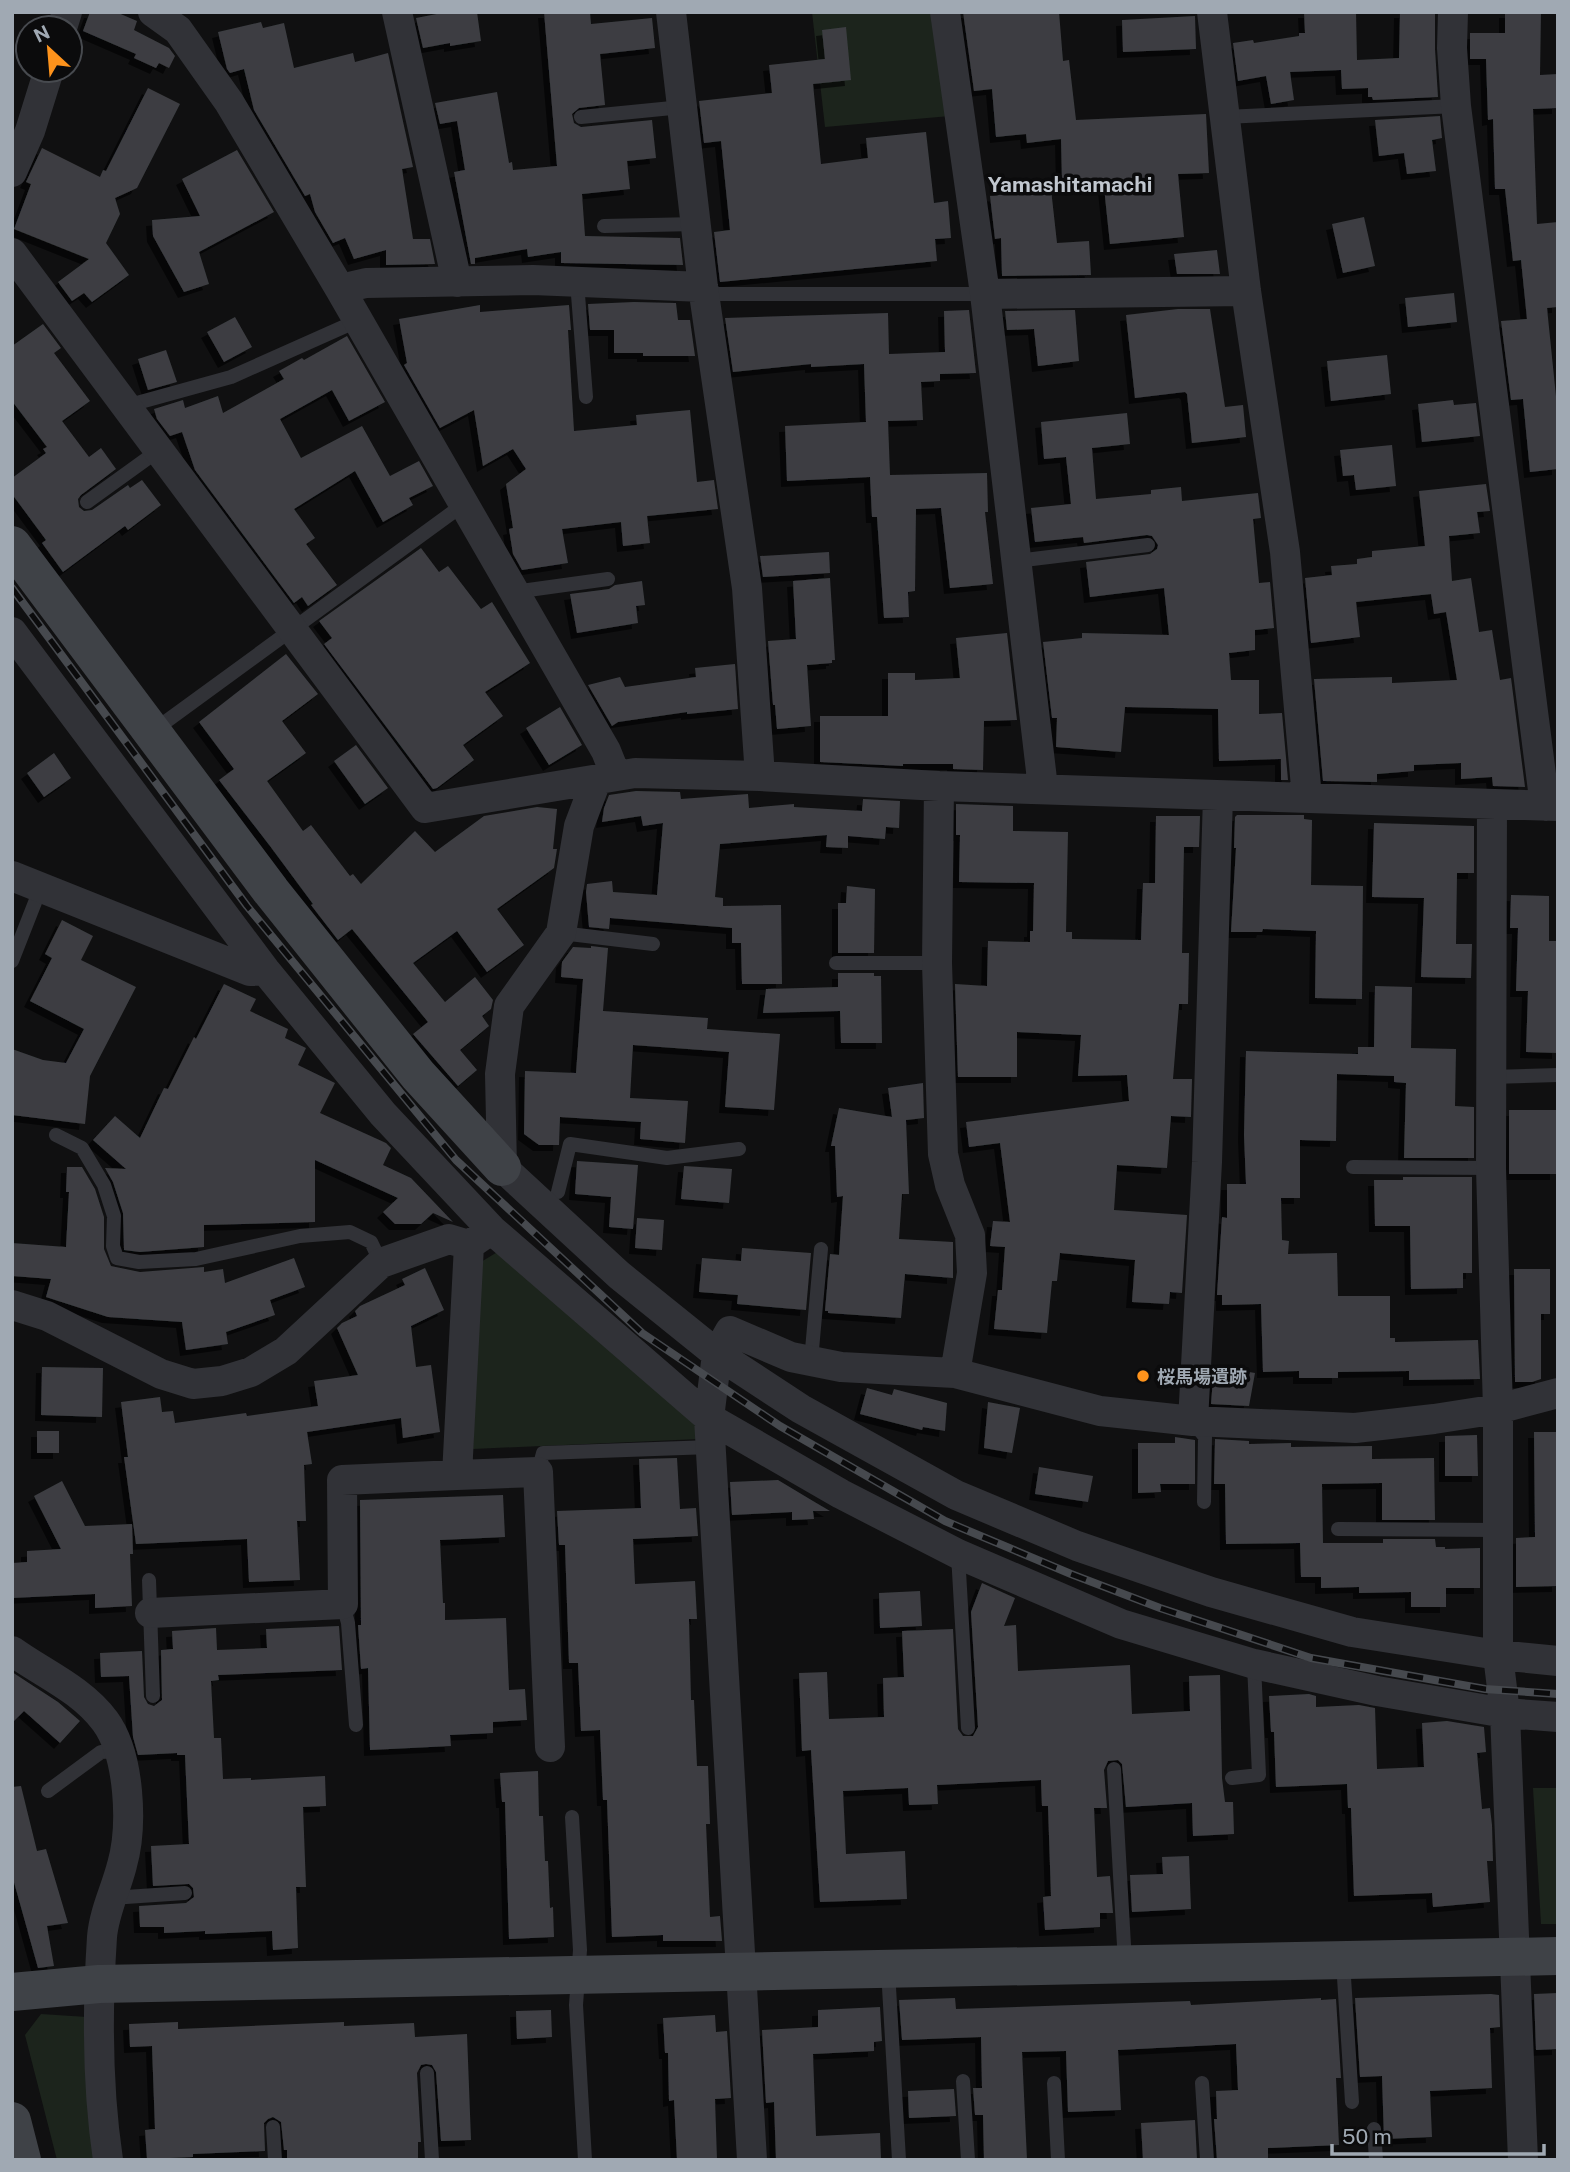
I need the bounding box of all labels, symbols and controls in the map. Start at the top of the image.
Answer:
north arrow [14,14,84,84]
text: N [30,21,53,47]
district label: Yamashitamachi [988,172,1152,197]
place label: 桜馬場遺跡 [1157,1366,1247,1387]
marker: 桜馬場遺跡 [1135,1368,1151,1384]
scale bar [1332,2112,1544,2156]
text: 50 m [1342,2124,1392,2149]

